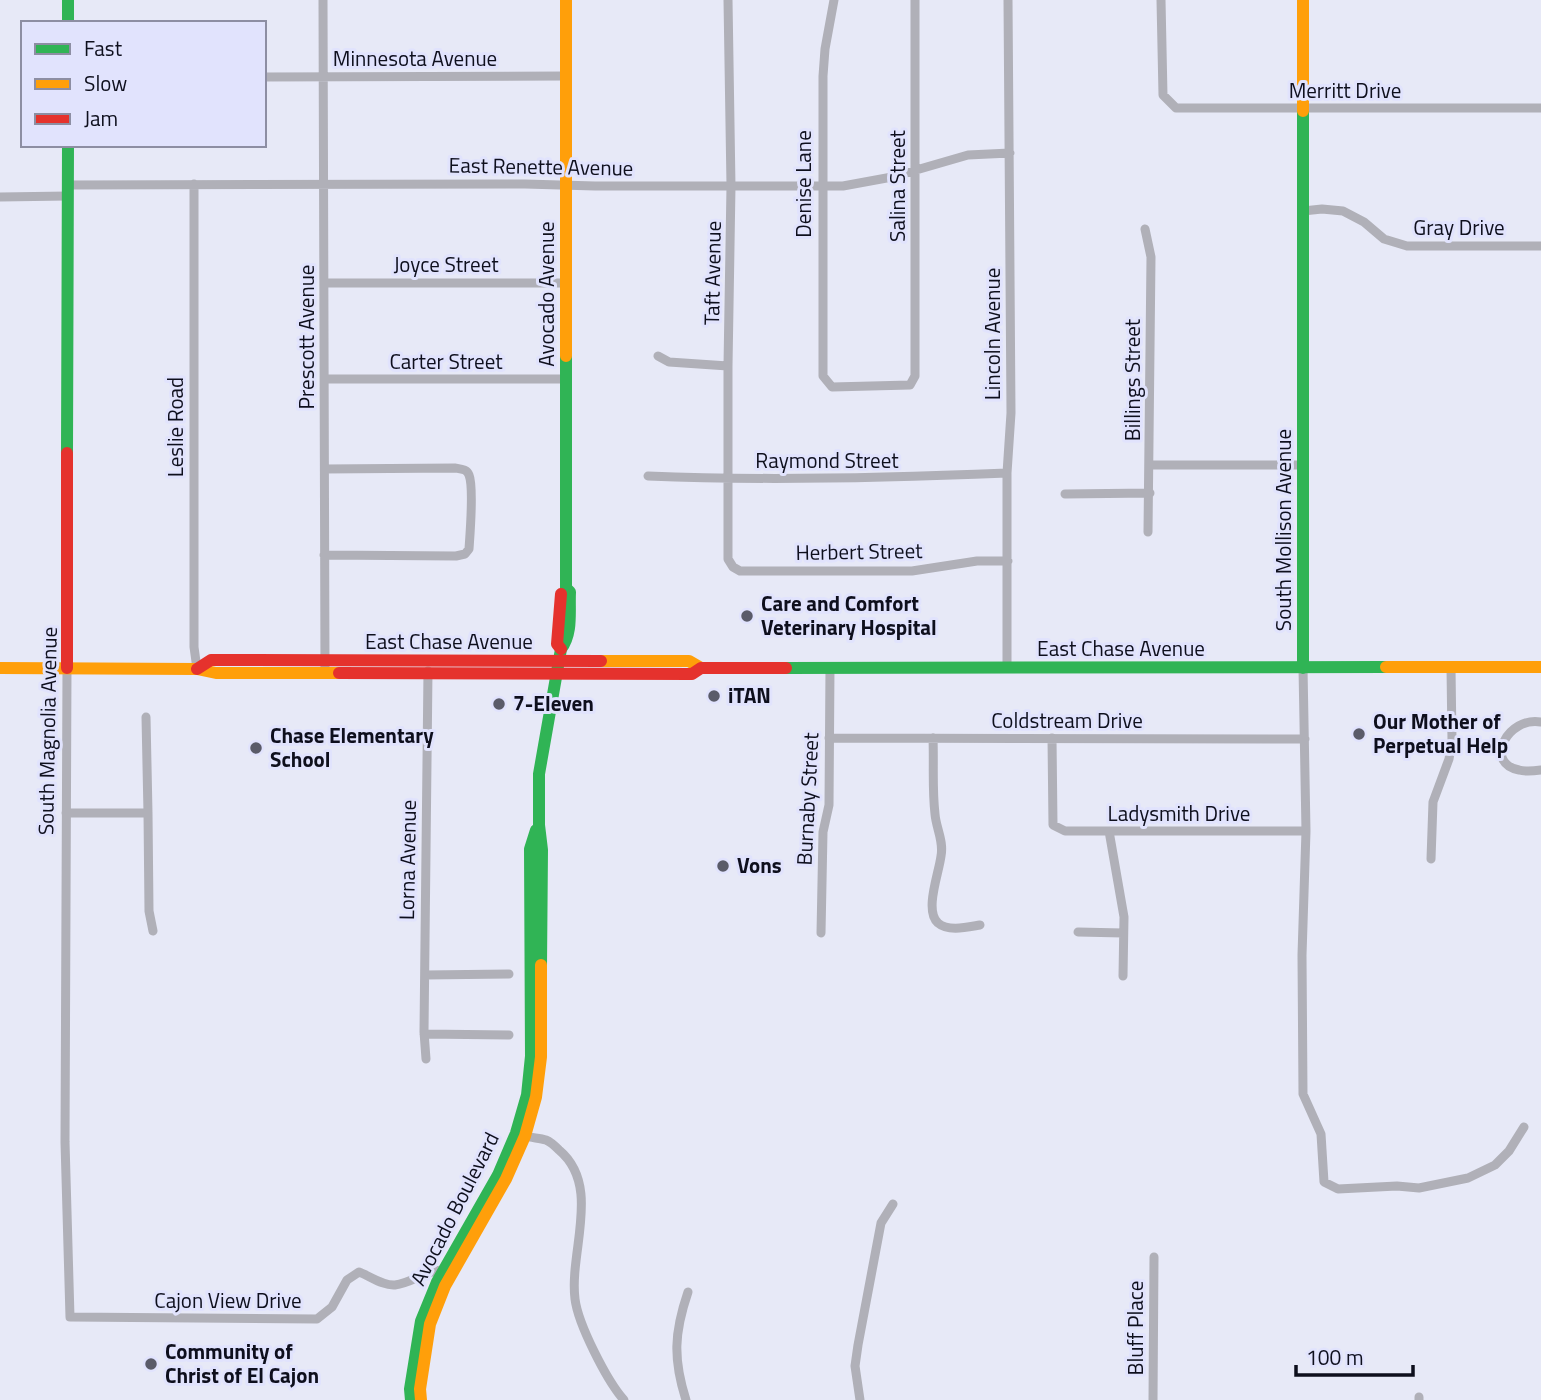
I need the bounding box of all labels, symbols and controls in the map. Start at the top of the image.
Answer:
legend [21,21,266,147]
text: Fast [84,32,123,64]
street label: Minnesota Avenue [333,42,497,74]
text: Slow [84,67,127,99]
street label: Merritt Drive [1289,74,1401,106]
text: Jam [84,102,118,134]
street label: Salina Street [881,129,913,242]
street label: Denise Lane [787,130,819,238]
street label: East Renette Avenue [448,148,634,184]
street label: Gray Drive [1413,211,1505,243]
street label: Avocado Avenue [530,221,562,367]
street label: Taft Avenue [695,221,729,325]
street label: Joyce Street [393,248,499,280]
street label: Prescott Avenue [290,265,322,409]
street label: Lincoln Avenue [976,268,1008,400]
street label: Billings Street [1116,318,1148,441]
street label: Carter Street [389,345,503,377]
street label: Leslie Road [159,377,191,477]
street label: South Mollison Avenue [1267,429,1299,631]
street label: Raymond Street [755,444,899,476]
street label: Herbert Street [795,534,923,568]
place label: Care and Comfort Veterinary Hospital [761,587,937,643]
marker: Care and Comfort Veterinary Hospital [739,608,755,624]
street label: East Chase Avenue [365,625,533,657]
street label: South Magnolia Avenue [29,626,65,835]
street label: East Chase Avenue [1037,632,1205,664]
place label: iTAN [728,679,771,711]
place label: 7-Eleven [513,687,594,719]
marker: iTAN [706,688,722,704]
marker: 7-Eleven [491,696,507,712]
street label: Coldstream Drive [991,704,1143,736]
place label: Our Mother of Perpetual Help [1373,705,1508,761]
place label: Chase Elementary School [270,719,434,775]
marker: Our Mother of Perpetual Help [1351,726,1367,742]
street label: Burnaby Street [788,731,826,866]
marker: Chase Elementary School [248,740,264,756]
street label: Ladysmith Drive [1108,797,1250,829]
street label: Lorna Avenue [390,800,424,920]
place label: Vons [737,849,782,881]
marker: Vons [715,858,731,874]
street label: Avocado Boulevard [402,1126,507,1291]
street label: Bluff Place [1119,1281,1151,1375]
street label: Cajon View Drive [154,1284,302,1316]
scale bar [1296,1334,1413,1378]
place label: Community of Christ of El Cajon [165,1335,319,1391]
text: 100 m [1306,1341,1363,1373]
marker: Community of Christ of El Cajon [143,1356,159,1372]

